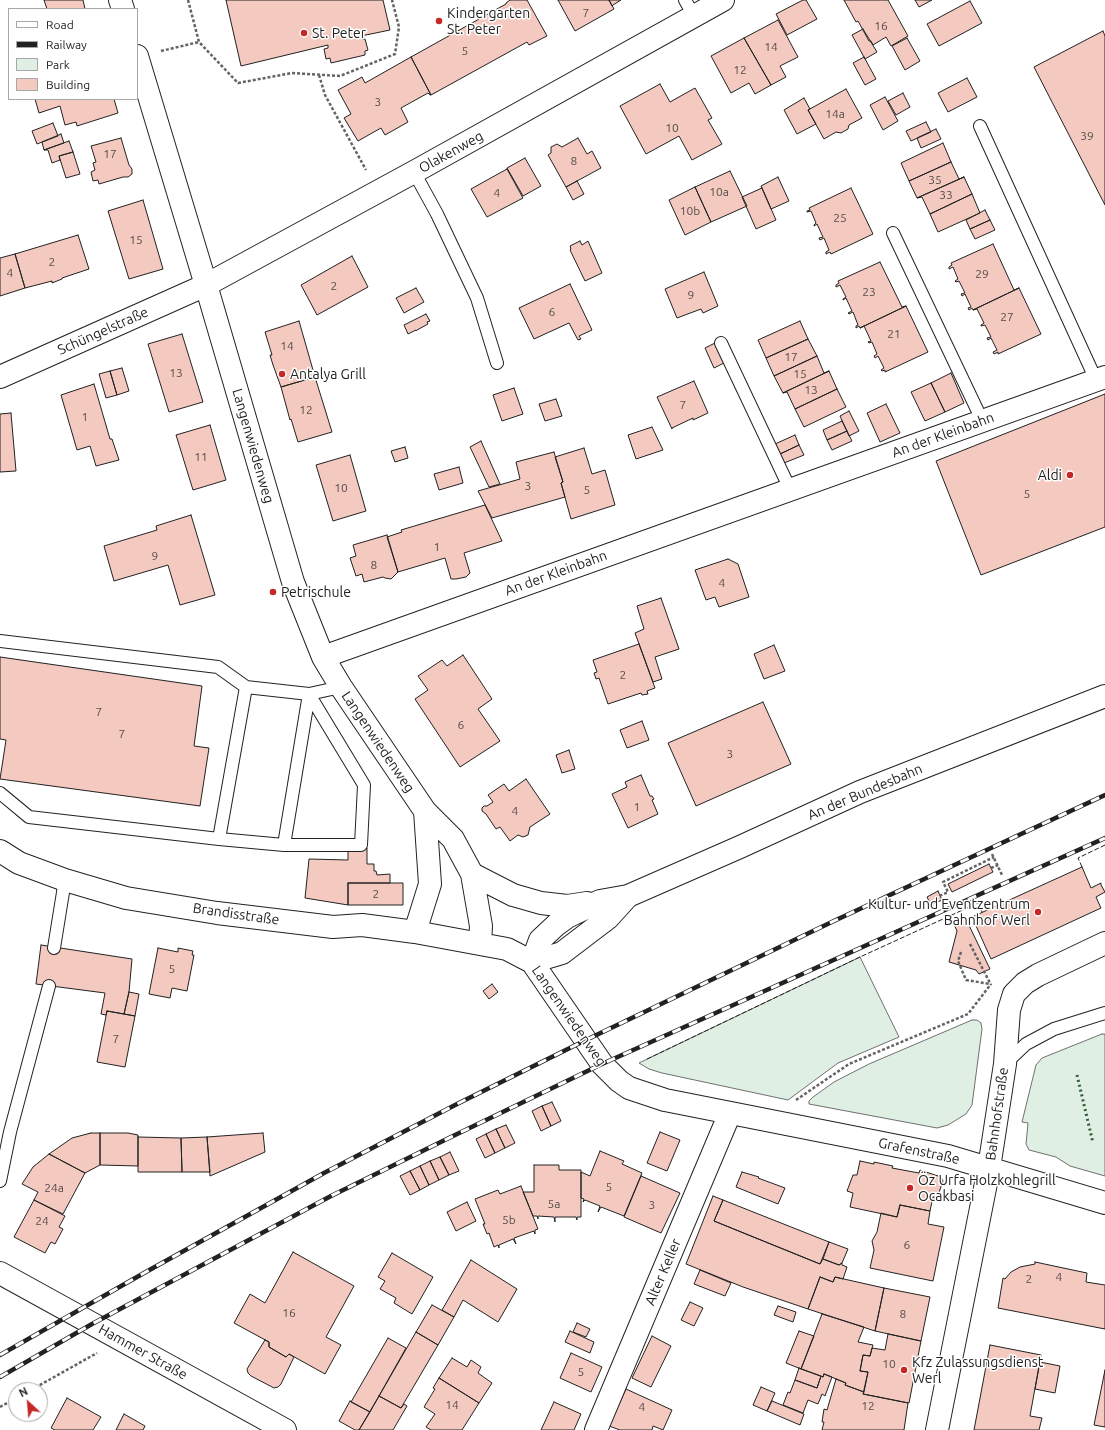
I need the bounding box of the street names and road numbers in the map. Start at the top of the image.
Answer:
street label: Olakenweg [416,127,486,177]
street label: Schüngelstraße [55,303,151,359]
street label: Langenwiedenweg [229,387,277,505]
street label: An der Kleinbahn [890,409,996,461]
street label: An der Kleinbahn [503,547,609,599]
street label: Langenwiedenweg [338,688,418,796]
street label: An der Bundesbahn [805,760,925,824]
street label: Brandisstraße [192,900,280,928]
street label: Langenwiedenweg [528,963,610,1069]
street label: Bahnhofstraße [982,1066,1012,1162]
street label: Grafenstraße [877,1134,961,1168]
street label: Alter Keller [641,1236,685,1308]
street label: Hammer Straße [96,1321,190,1383]

